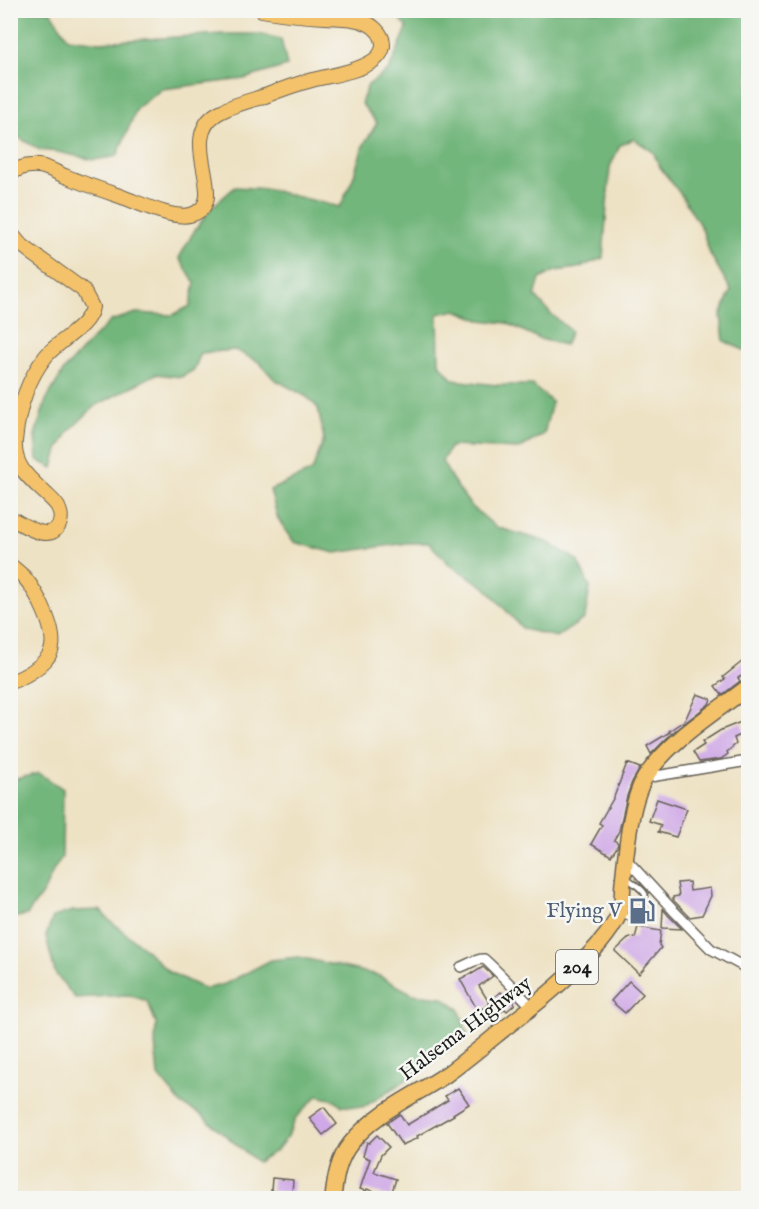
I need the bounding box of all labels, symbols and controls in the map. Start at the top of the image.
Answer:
fuel station icon: Flying V [627,896,657,926]
place label: Flying V [546,898,623,925]
road number: 204 [556,950,598,984]
street label: Halsema Highway [395,970,538,1088]

